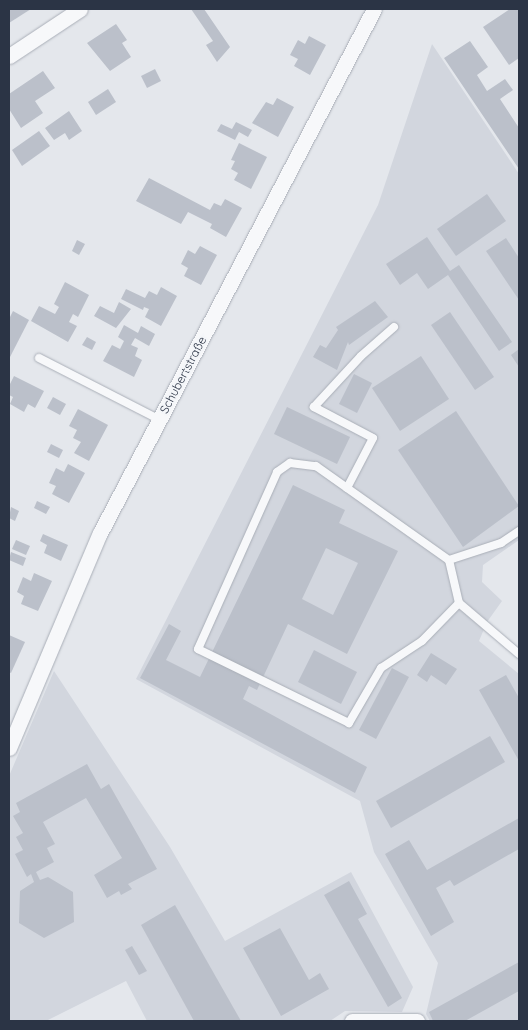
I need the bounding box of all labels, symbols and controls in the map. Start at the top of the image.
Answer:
street label: Schubertstraße [157,334,209,416]

